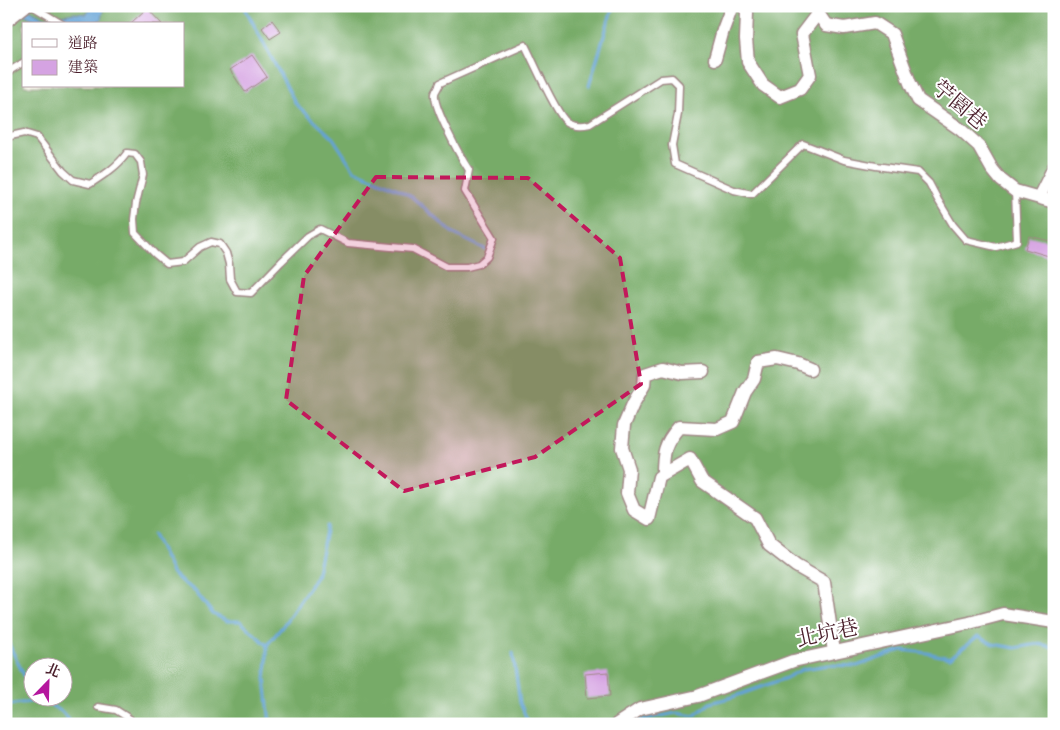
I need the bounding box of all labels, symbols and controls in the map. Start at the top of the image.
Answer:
legend [22,22,185,88]
text: 道路 [68,33,98,53]
text: 建築 [68,57,98,77]
street label: 苧園巷 [926,74,993,137]
street label: 北坑巷 [793,613,861,654]
north arrow [22,658,72,708]
text: 北 [43,659,63,682]

